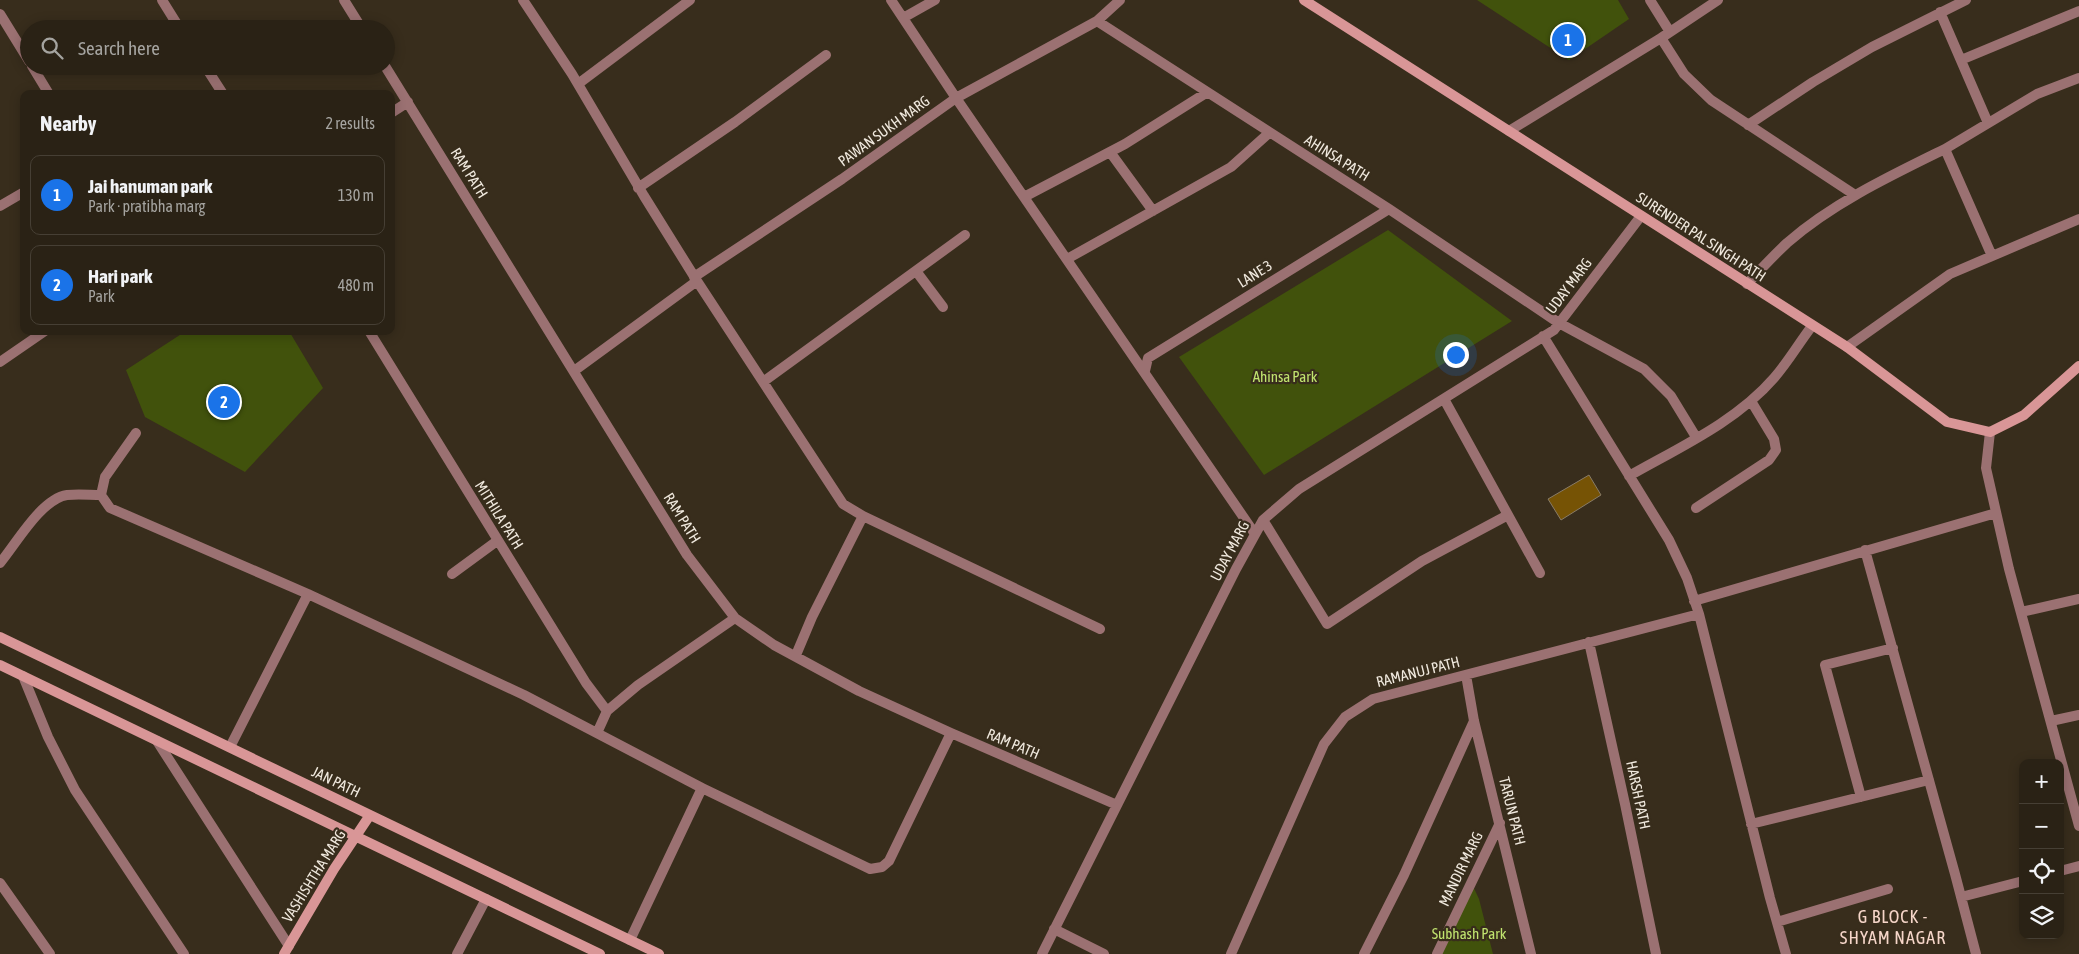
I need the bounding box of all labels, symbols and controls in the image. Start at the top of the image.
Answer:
search box [20,20,395,75]
pin: 1 [1552,21,1584,59]
icon: search [38,34,66,62]
text: Search here [78,37,160,59]
street label: PAWAN SUKH MARG [835,92,933,169]
text: Nearby [40,111,96,135]
text: 2 results [325,114,375,132]
street label: AHINSA PATH [1302,131,1373,184]
street label: RAM PATH [447,145,491,201]
text: Jai hanuman park [88,175,212,197]
text: 1 [53,186,61,204]
text: 130 m [338,186,374,204]
street label: SURENDER PAL SINGH PATH [1633,188,1769,285]
text: Park · pratibha marg [88,197,205,215]
street label: UDAY MARG [1542,254,1595,317]
street label: LANE 3 [1234,256,1275,291]
text: Hari park [88,265,152,287]
text: 2 [53,276,61,294]
text: 480 m [338,276,374,294]
text: Park [88,287,115,305]
your location [1443,342,1469,368]
park label: Ahinsa Park [1253,368,1318,385]
pin: 2 [208,383,240,421]
street label: MITHILA PATH [472,478,527,552]
street label: RAM PATH [660,490,704,546]
street label: UDAY MARG [1207,518,1252,584]
street label: RAMANUJ PATH [1374,653,1461,690]
street label: RAM PATH [984,725,1042,762]
street label: HARSH PATH [1623,759,1654,831]
map controls [2019,759,2064,939]
button: + [2019,759,2064,804]
street label: JAN PATH [309,763,363,801]
street label: TARUN PATH [1496,775,1529,847]
button: − [2019,804,2064,849]
street label: VASHISHTHA MARG [278,826,349,925]
street label: MANDIR MARG [1435,829,1486,909]
button: locate [2019,849,2064,894]
button: layers [2019,894,2064,939]
district label: G BLOCK - SHYAM NAGAR [1840,906,1946,948]
park label: Subhash Park [1432,925,1507,942]

